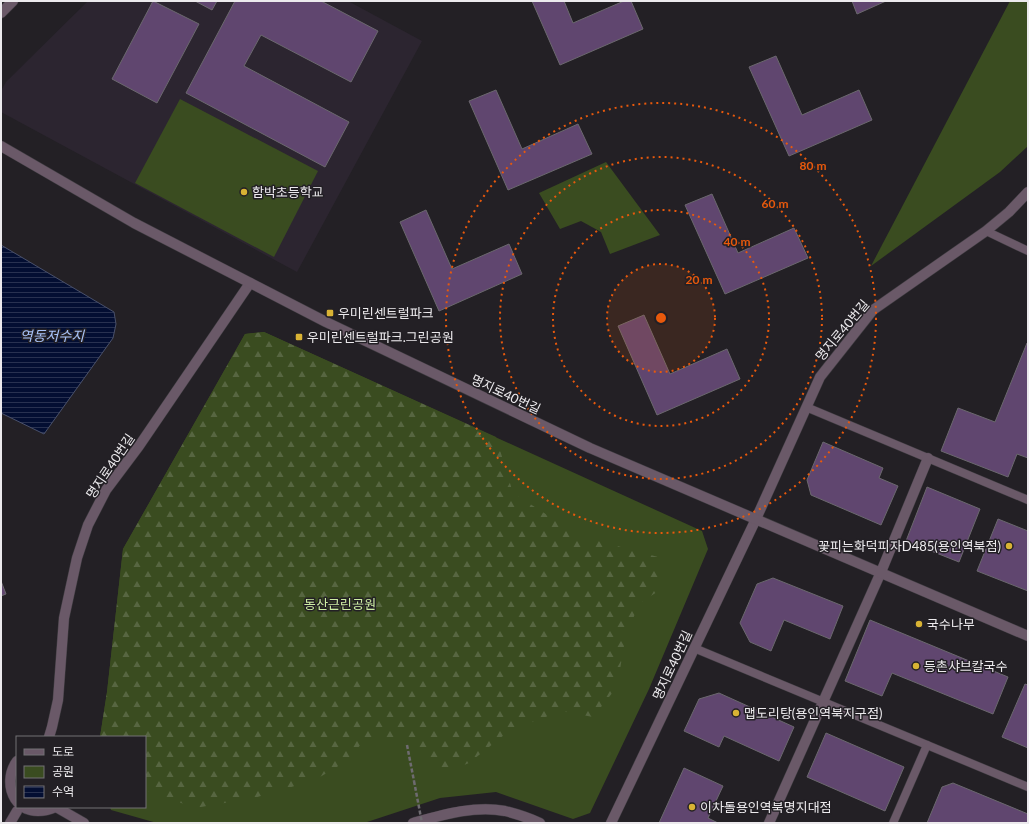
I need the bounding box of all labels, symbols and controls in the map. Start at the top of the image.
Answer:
text: 80 m [800,158,826,173]
place label: 함박초등학교 [252,184,324,200]
marker: 함박초등학교 [239,187,249,197]
text: 60 m [762,196,788,211]
text: 40 m [724,234,750,249]
text: 20 m [686,272,712,287]
street label: 명지로40번길 [812,296,872,364]
place label: 우미린센트럴파크 [338,305,434,321]
marker: 우미린센트럴파크 [325,308,335,318]
centre of rings [654,311,668,325]
water label: 역동저수지 [20,327,85,344]
place label: 우미린센트럴파크.그린공원 [307,329,454,345]
marker: 우미린센트럴파크.그린공원 [294,332,304,342]
street label: 명지로40번길 [469,371,543,417]
street label: 명지로40번길 [82,430,138,502]
place label: 꽃피는화덕피자D485(용인역북점) [818,538,1001,554]
marker: 꽃피는화덕피자D485(용인역북점) [1004,541,1014,551]
park label: 동산근린공원 [304,596,376,612]
place label: 국수나무 [927,616,975,632]
marker: 국수나무 [914,619,924,629]
street label: 명지로40번길 [649,628,695,702]
place label: 등촌샤브칼국수 [924,658,1008,674]
marker: 등촌샤브칼국수 [911,661,921,671]
place label: 맵도리탕(용인역북지구점) [744,705,883,721]
marker: 맵도리탕(용인역북지구점) [731,708,741,718]
legend [16,736,146,808]
text: 도로 [52,744,74,759]
text: 공원 [52,764,74,779]
text: 수역 [52,784,74,799]
place label: 이차돌용인역북명지대점 [700,799,832,815]
marker: 이차돌용인역북명지대점 [687,802,697,812]

